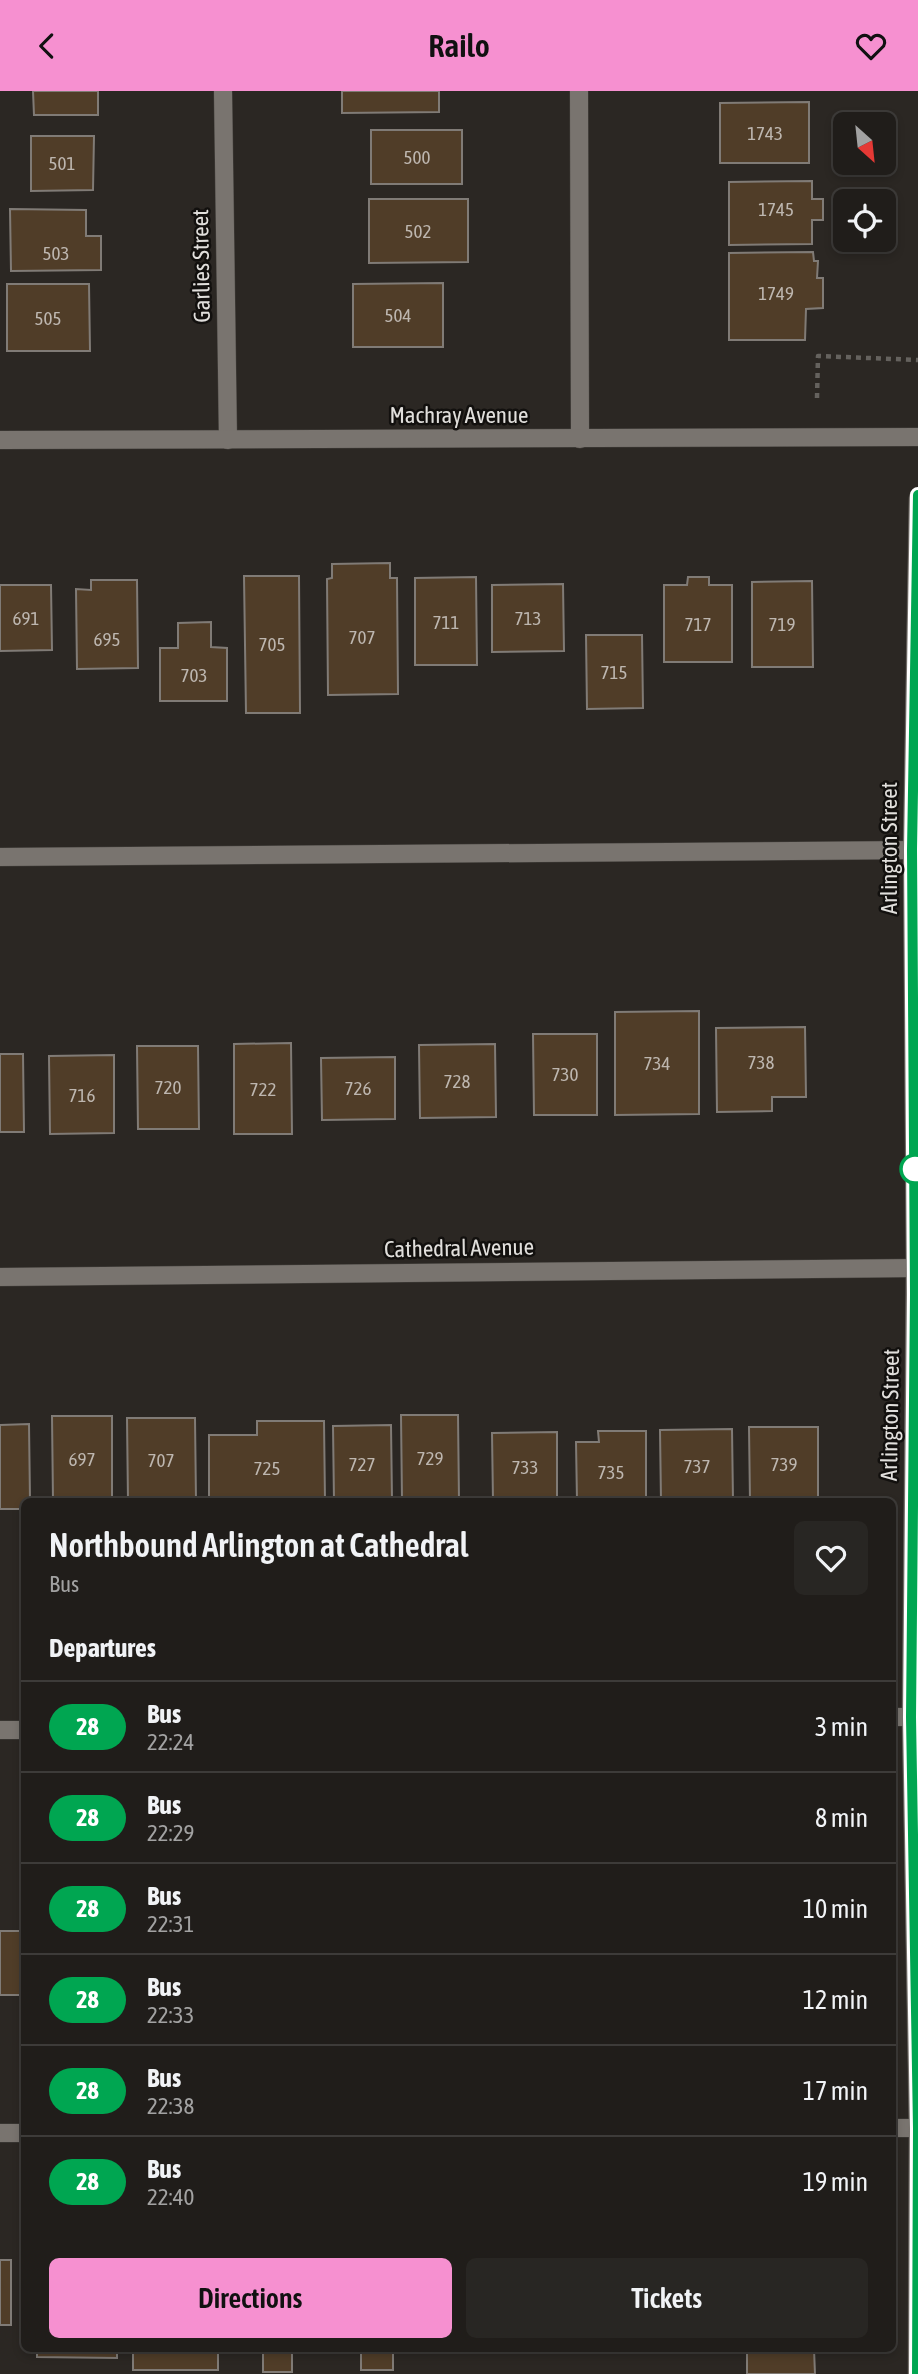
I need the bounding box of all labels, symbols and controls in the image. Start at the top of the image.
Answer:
icon: back [28,27,66,65]
text: Railo [428,27,490,64]
icon: heart [852,27,890,65]
north arrow [833,112,896,175]
map controls [833,112,896,252]
house number: 1743 [747,122,783,144]
house number: 500 [404,146,430,168]
house number: 501 [49,152,75,174]
button: locate [833,189,896,252]
house number: 1745 [758,198,794,220]
street label: Garlies Street [187,209,215,323]
house number: 502 [405,220,431,242]
house number: 503 [43,242,69,264]
house number: 1749 [758,282,794,304]
house number: 504 [385,304,411,326]
house number: 505 [35,307,61,329]
street label: Machray Avenue [389,402,529,428]
house number: 691 [13,607,39,629]
house number: 713 [515,607,541,629]
house number: 711 [433,611,459,633]
house number: 717 [685,613,711,635]
house number: 719 [769,613,795,635]
house number: 707 [349,626,375,648]
house number: 695 [94,628,120,650]
house number: 705 [259,633,285,655]
house number: 715 [601,661,627,683]
house number: 703 [181,664,207,686]
street label: Arlington Street [876,782,902,914]
house number: 738 [748,1051,774,1073]
house number: 734 [644,1052,670,1074]
house number: 730 [552,1063,578,1085]
house number: 728 [444,1070,470,1092]
house number: 720 [155,1076,181,1098]
house number: 726 [345,1077,371,1099]
house number: 722 [250,1078,276,1100]
house number: 716 [69,1084,95,1106]
unlabelled marker [900,1154,918,1184]
street label: Cathedral Avenue [384,1234,534,1262]
street label: Arlington Street [876,1349,904,1481]
house number: 729 [417,1447,443,1469]
house number: 697 [69,1448,95,1470]
house number: 707 [148,1449,174,1471]
house number: 727 [349,1453,375,1475]
house number: 739 [771,1453,797,1475]
house number: 737 [684,1455,710,1477]
house number: 733 [512,1456,538,1478]
house number: 725 [254,1457,280,1479]
house number: 735 [598,1461,624,1483]
button: heart [794,1521,868,1595]
text: Northbound Arlington at Cathedral [49,1526,469,1564]
text: Bus [49,1571,79,1597]
text: Departures [49,1633,156,1663]
text: Bus [147,1699,181,1729]
text: 3 min [815,1712,868,1742]
text: 28 [76,1713,99,1740]
text: 22:24 [147,1729,194,1755]
text: Bus [147,1790,181,1820]
text: 8 min [815,1803,868,1833]
text: 28 [76,1804,99,1831]
text: 22:29 [147,1820,194,1846]
text: Bus [147,1881,181,1911]
text: 10 min [803,1894,868,1924]
text: 28 [76,1895,99,1922]
text: 22:31 [147,1911,194,1937]
text: Bus [147,1972,181,2002]
text: 12 min [803,1985,868,2015]
text: 28 [76,1986,99,2013]
text: 22:33 [147,2002,194,2028]
text: Bus [147,2063,181,2093]
text: 17 min [803,2076,868,2106]
text: 28 [76,2077,99,2104]
text: 22:38 [147,2093,194,2119]
text: Bus [147,2154,181,2184]
text: 19 min [803,2167,868,2197]
text: 28 [76,2168,99,2195]
text: 22:40 [147,2184,194,2210]
button: Directions [49,2258,452,2338]
button: Tickets [466,2258,868,2338]

